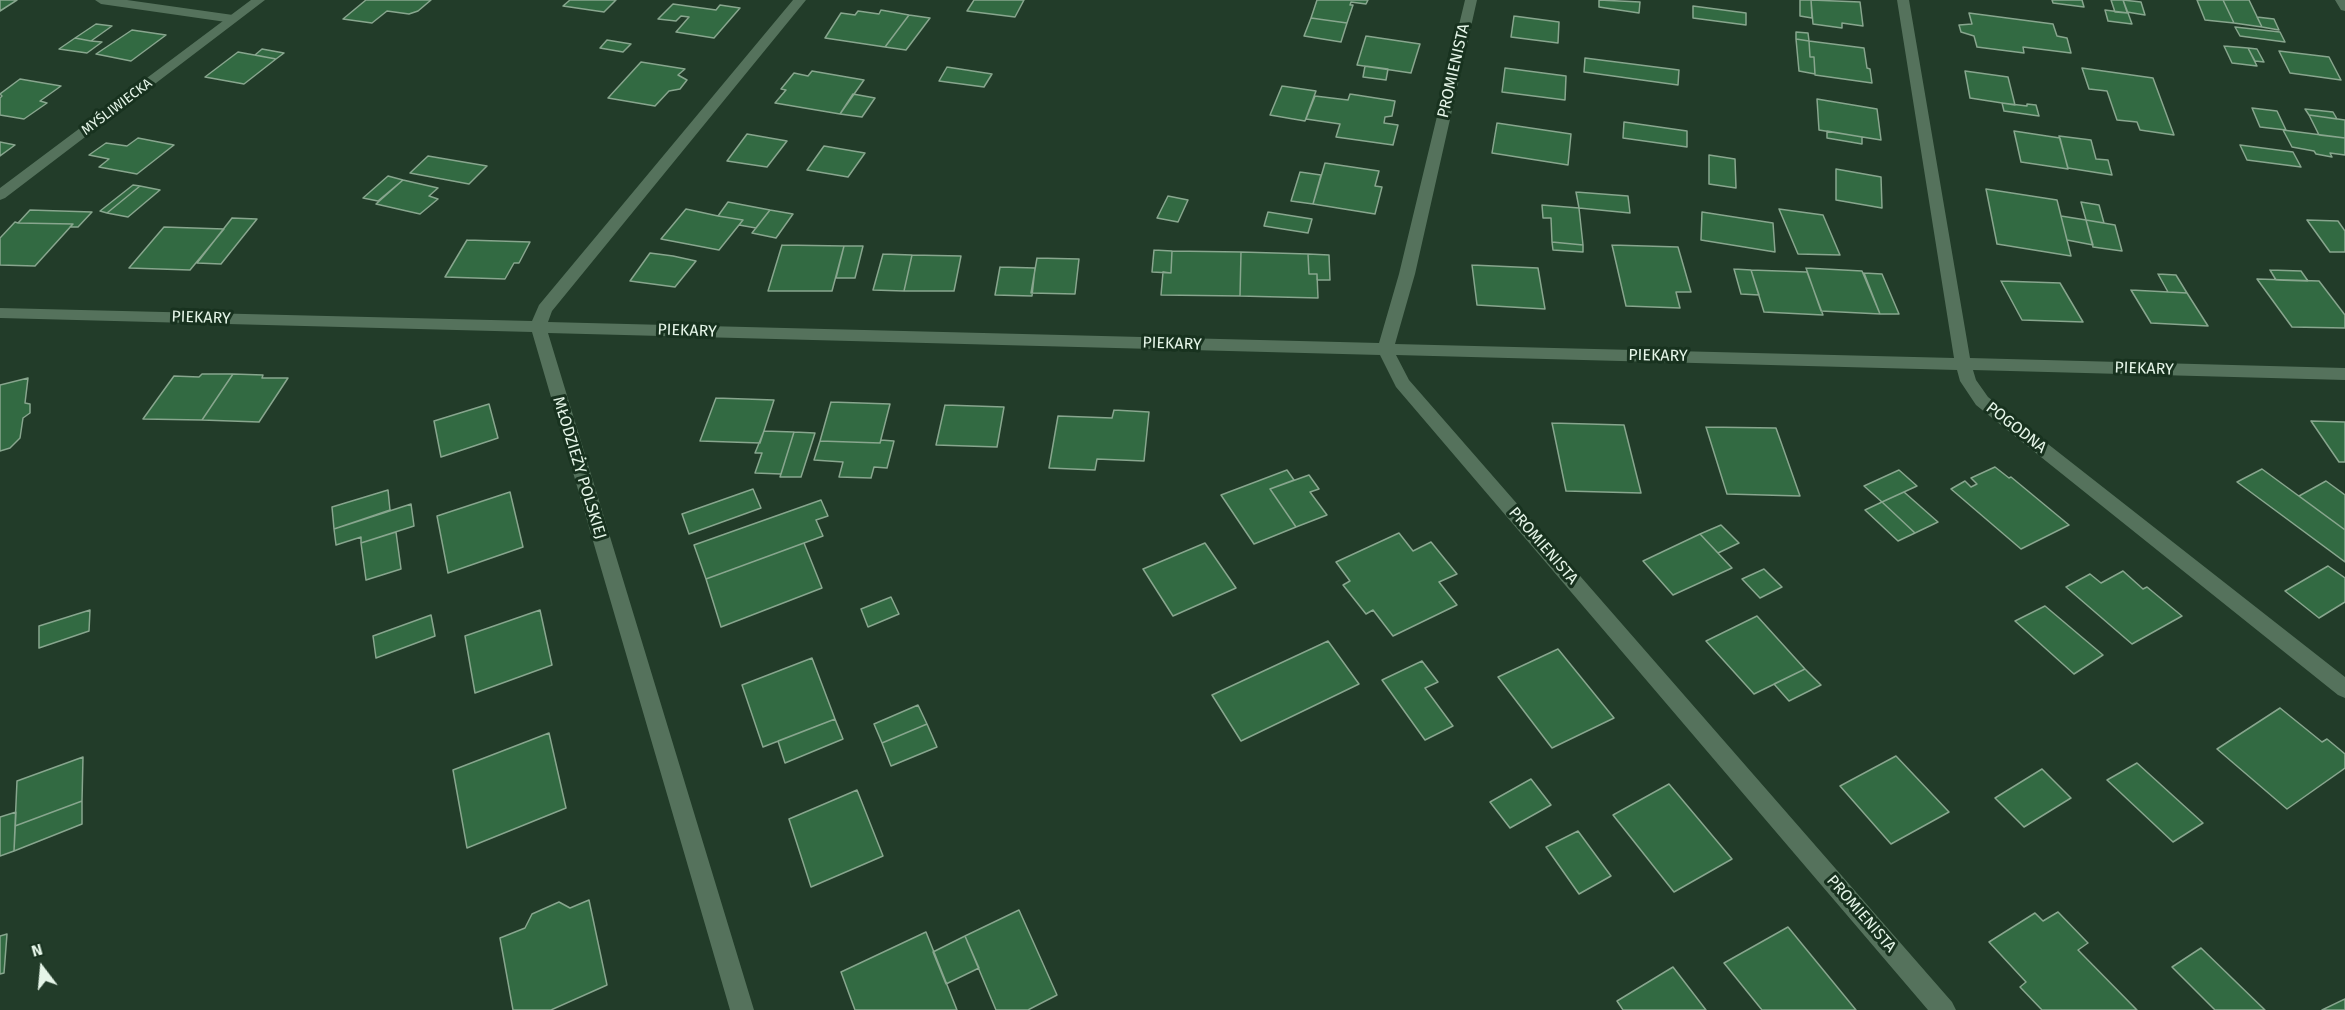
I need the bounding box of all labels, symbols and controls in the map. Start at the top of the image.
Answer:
street label: PROMIENISTA [1434,22,1474,120]
street label: MYŚLIWIECKA [78,75,156,139]
street label: PIEKARY [171,307,231,329]
street label: PIEKARY [657,320,717,342]
street label: PIEKARY [1142,333,1202,355]
street label: PIEKARY [1628,346,1688,366]
street label: PIEKARY [2114,358,2174,380]
street label: MŁODZIEŻY POLSKIEJ [548,394,610,542]
street label: POGODNA [1982,398,2050,458]
street label: PROMIENISTA [1504,503,1582,589]
street label: PROMIENISTA [1822,871,1900,957]
north arrow [12,938,72,998]
text: N [29,940,45,961]

